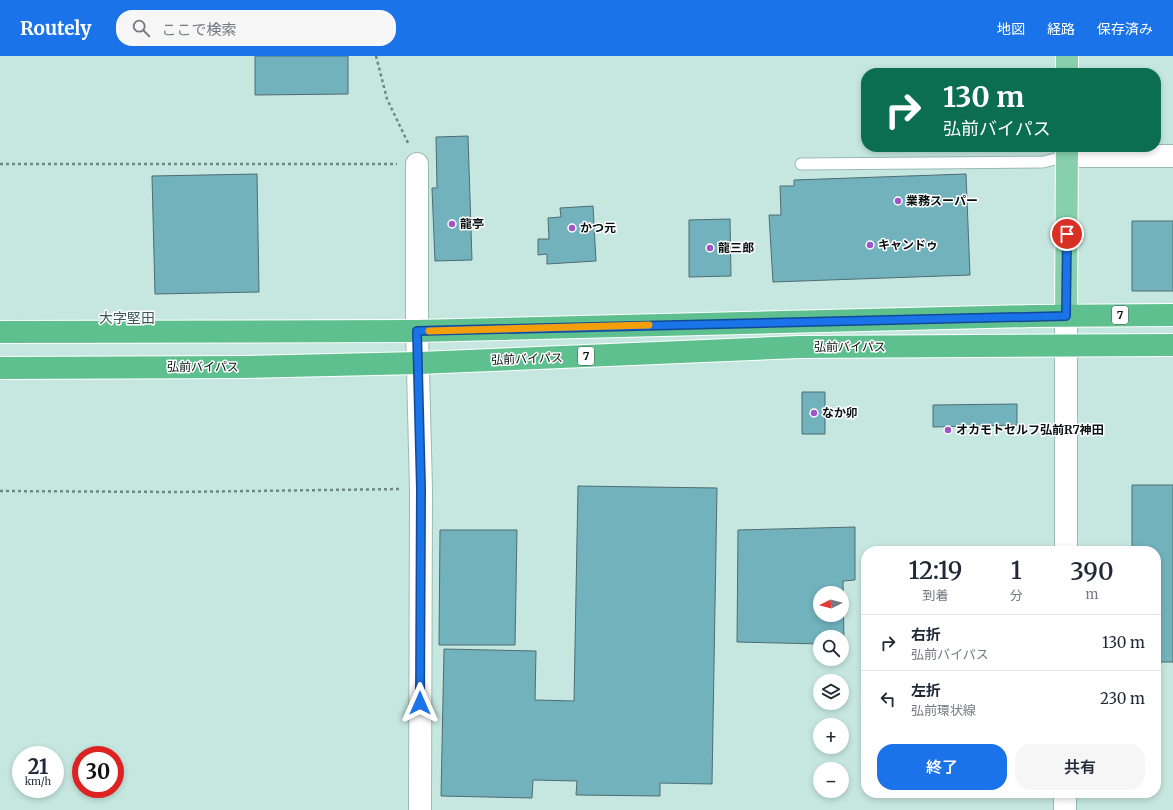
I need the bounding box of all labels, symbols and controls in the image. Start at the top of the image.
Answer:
search box [116,10,396,46]
text: Routely [20,16,92,40]
icon: search [130,17,152,39]
text: ここで検索 [162,20,237,39]
text: 地図 [997,20,1025,38]
text: 経路 [1047,20,1075,38]
text: 保存済み [1097,20,1153,38]
text: 130 m [943,79,1025,115]
icon: right [877,84,929,136]
text: 弘前バイパス [943,117,1051,140]
place label: 業務スーパー [906,193,978,208]
marker: 業務スーパー [893,196,903,206]
place label: 龍亭 [460,216,484,231]
pin [1050,217,1084,251]
marker: 龍亭 [447,219,457,229]
place label: かつ元 [580,220,616,235]
marker: かつ元 [567,223,577,233]
icon: arrive [1056,223,1078,245]
place label: キャンドゥ [878,237,938,252]
place label: 龍三郎 [718,240,754,255]
marker: キャンドゥ [865,240,875,250]
marker: 龍三郎 [705,243,715,253]
road number: 7 [1112,306,1128,324]
district label: 大字堅田 [99,309,155,327]
street label: 弘前バイパス [814,339,886,354]
road number: 7 [578,347,594,365]
street label: 弘前バイパス [491,350,563,367]
street label: 弘前バイパス [167,359,239,374]
place label: なか卯 [822,405,858,420]
marker: なか卯 [809,408,819,418]
place label: オカモトセルフ弘前R7神田 [956,422,1104,437]
marker: オカモトセルフ弘前R7神田 [943,425,953,435]
text: 12:19 [908,555,962,586]
text: 1 [1011,555,1022,586]
text: 390 [1070,556,1114,587]
north arrow [813,586,849,622]
map controls [813,586,849,798]
text: m [1085,586,1098,603]
text: 到着 [922,587,948,604]
text: 分 [1010,587,1023,604]
text: 右折 [911,625,941,644]
button: search [813,630,849,666]
icon: right [877,632,899,654]
text: 130 m [1102,633,1145,652]
text: 弘前バイパス [911,646,989,663]
button: layers [813,674,849,710]
text: 左折 [911,681,941,700]
position arrow [399,682,441,724]
icon: left [877,688,899,710]
text: 230 m [1100,689,1145,708]
text: 弘前環状線 [911,702,976,719]
button: + [813,718,849,754]
button: 終了 [877,744,1007,790]
button: 共有 [1015,744,1145,790]
speed limit sign: 30 [72,746,124,798]
text: 21 [28,754,48,779]
button: − [813,762,849,798]
text: km/h [25,775,51,788]

